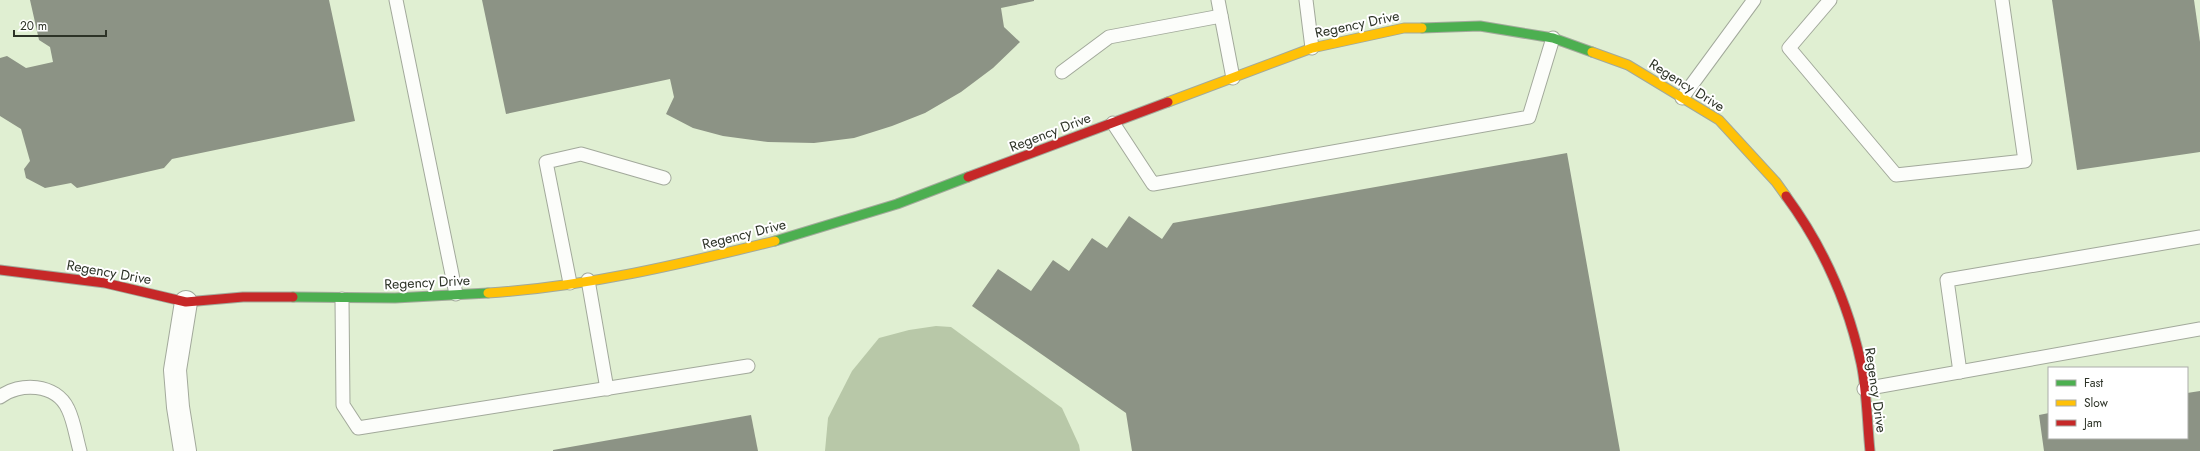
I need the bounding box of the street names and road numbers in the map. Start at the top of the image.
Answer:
street label: Regency Drive [1313,5,1401,43]
street label: Regency Drive [1645,54,1729,116]
street label: Regency Drive [1006,107,1094,157]
street label: Regency Drive [700,214,788,254]
street label: Regency Drive [65,255,153,289]
street label: Regency Drive [384,270,470,294]
street label: Regency Drive [1860,346,1892,434]

